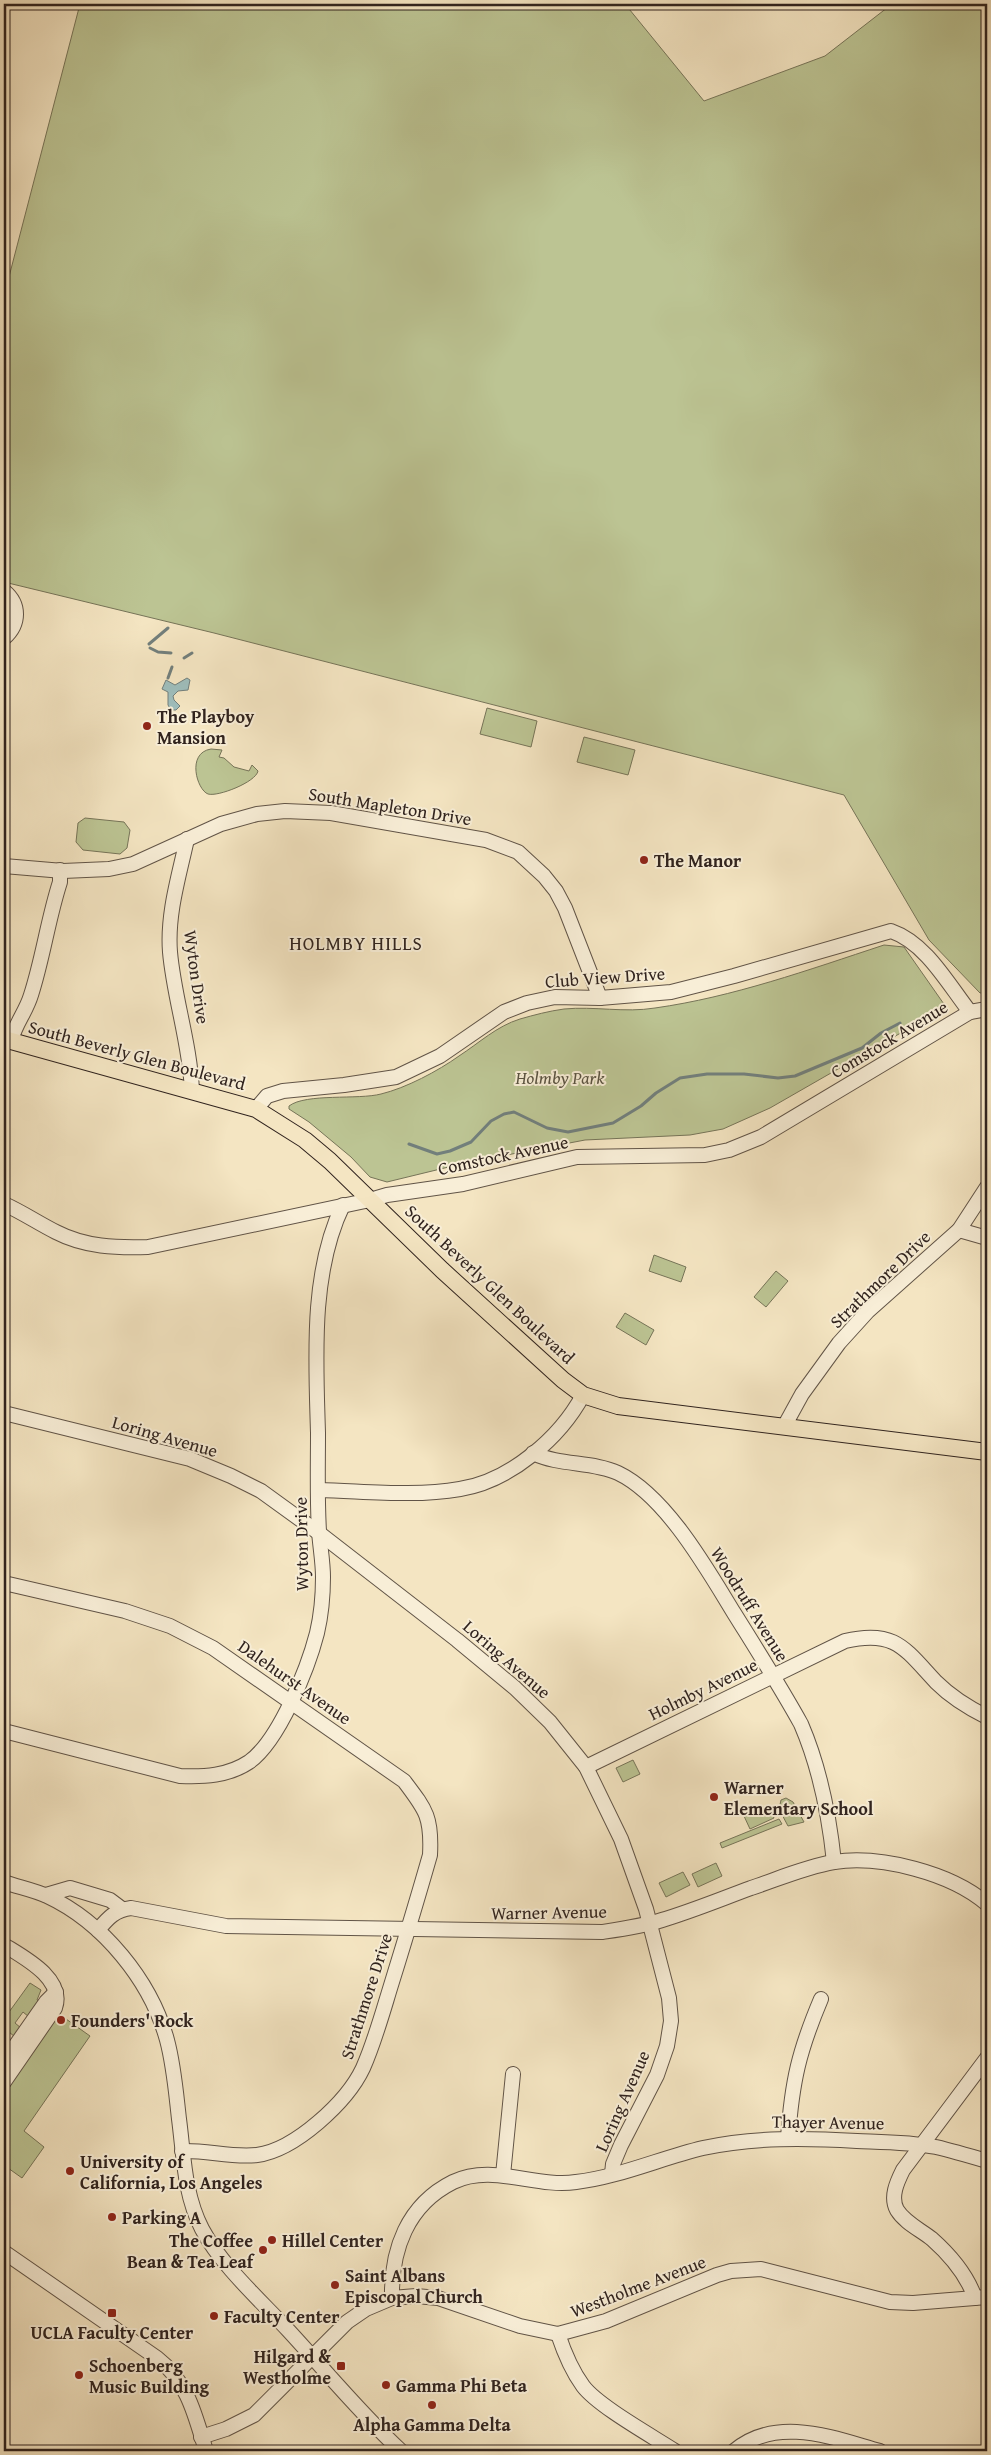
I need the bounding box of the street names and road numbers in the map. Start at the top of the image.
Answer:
street label: South Mapleton Drive [307,780,473,832]
street label: Wyton Drive [177,928,217,1026]
street label: Club View Drive [544,959,666,995]
street label: Comstock Avenue [825,993,953,1085]
street label: South Beverly Glen Boulevard [25,1013,249,1097]
street label: Comstock Avenue [435,1128,571,1182]
street label: South Beverly Glen Boulevard [399,1198,581,1371]
street label: Strathmore Drive [823,1224,937,1334]
street label: Loring Avenue [109,1408,221,1464]
street label: Wyton Drive [287,1497,315,1591]
street label: Woodruff Avenue [704,1541,796,1667]
street label: Loring Avenue [457,1613,557,1705]
street label: Dalehurst Avenue [233,1633,357,1731]
street label: Holmby Avenue [644,1651,762,1727]
street label: Warner Avenue [491,1897,607,1927]
street label: Strathmore Drive [333,1929,399,2063]
street label: Loring Avenue [588,2046,656,2156]
street label: Thayer Avenue [772,2108,884,2136]
street label: Westholme Avenue [566,2248,710,2324]

